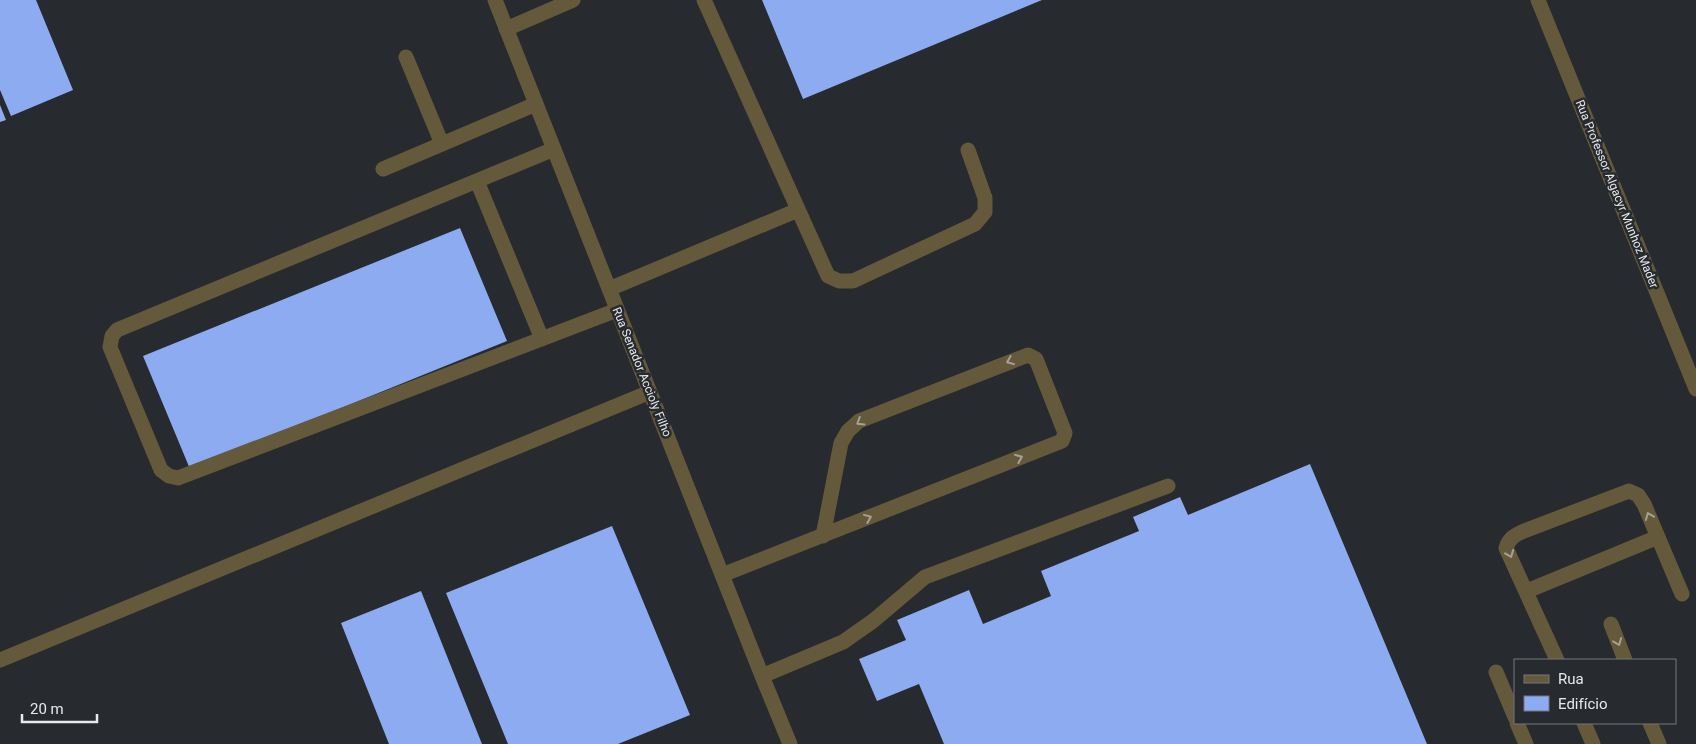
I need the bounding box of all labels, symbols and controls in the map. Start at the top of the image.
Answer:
street label: Rua Professor Algacyr Munhoz Mader [1573,98,1661,290]
street label: Rua Senador Accioly Filho [610,305,674,439]
one-way arrow [1006,355,1015,366]
one-way arrow [856,416,865,426]
one-way arrow [1014,454,1023,464]
one-way arrow [1645,512,1656,521]
one-way arrow [863,514,872,524]
one-way arrow [1503,549,1514,558]
one-way arrow [1611,637,1622,646]
legend [1514,659,1676,724]
text: Rua [1558,670,1584,688]
scale bar [22,692,98,724]
text: Edifício [1558,695,1607,713]
text: 20 m [30,700,64,718]

